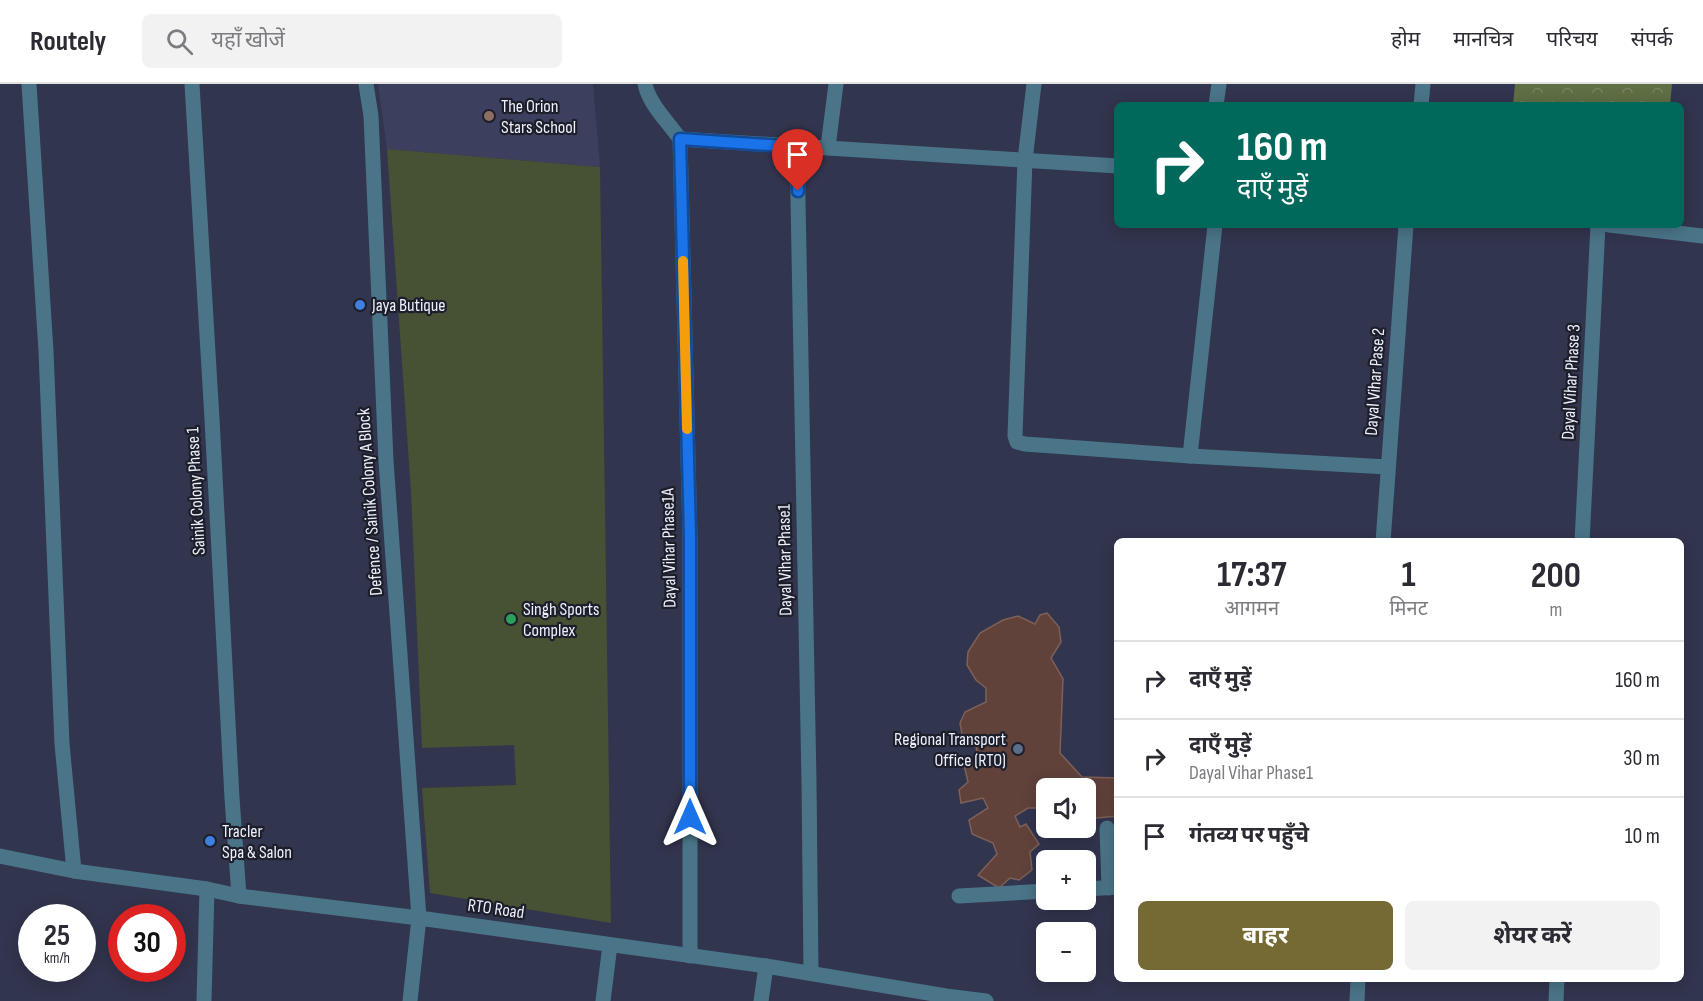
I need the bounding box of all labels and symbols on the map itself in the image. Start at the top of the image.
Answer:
place label: The Orion Stars School [501,96,576,138]
marker: The Orion Stars School [482,109,496,123]
pin [772,129,823,191]
place label: Jaya Butique [371,295,446,316]
marker: Jaya Butique [353,298,367,312]
street label: Dayal Vihar Phase 3 [1557,324,1585,440]
street label: Dayal Vihar Pase 2 [1361,328,1389,436]
street label: Defence / Sainik Colony A Block [353,408,387,596]
street label: Sainik Colony Phase 1 [182,426,210,556]
street label: Dayal Vihar Phase1A [657,488,681,608]
street label: Dayal Vihar Phase1 [774,503,796,616]
place label: Singh Sports Complex [523,599,599,641]
marker: Singh Sports Complex [504,612,518,626]
place label: Regional Transport Office (RTO) [894,729,1006,771]
marker: Regional Transport Office (RTO) [1011,742,1025,756]
position arrow [658,785,722,849]
place label: Tracler Spa & Salon [222,821,292,863]
marker: Tracler Spa & Salon [203,834,217,848]
street label: RTO Road [466,895,526,923]
speed limit sign: 30 [108,904,186,982]

